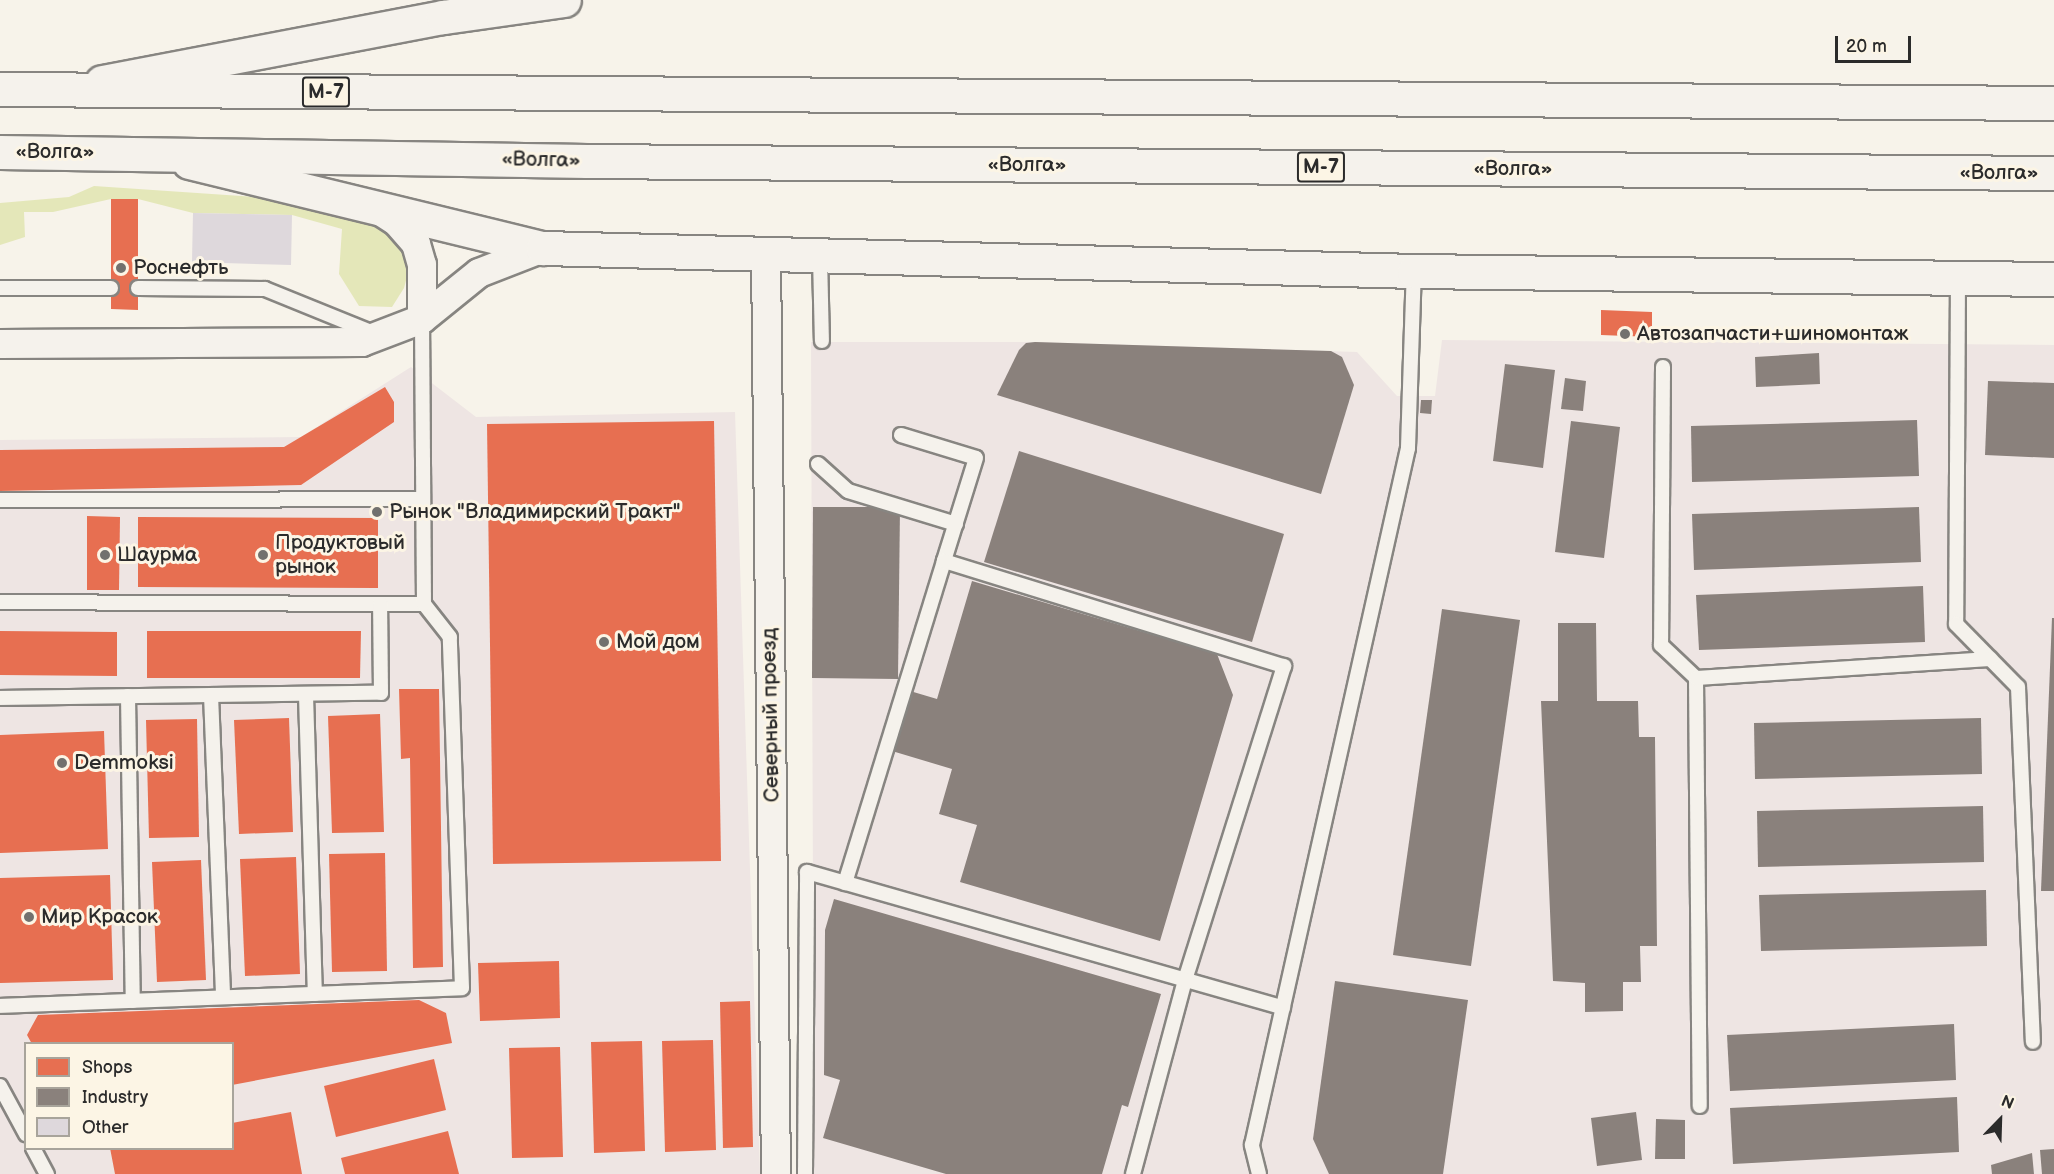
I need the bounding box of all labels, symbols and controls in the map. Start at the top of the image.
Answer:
scale bar [1838,24,1914,62]
text: 20 m [1846,36,1887,57]
road number: М-7 [300,75,352,109]
street label: «Волга» [16,139,94,165]
street label: «Волга» [501,147,581,173]
road number: М-7 [1296,150,1346,184]
street label: «Волга» [988,152,1066,178]
street label: «Волга» [1474,156,1552,182]
street label: «Волга» [1960,160,2038,186]
place label: Роснефть [133,255,228,281]
marker: Роснефть [114,261,128,275]
place label: Автозапчасти+шиномонтаж [1637,321,1908,347]
marker: Автозапчасти+шиномонтаж [1618,327,1632,341]
place label: Рынок "Владимирский Тракт" [389,499,681,525]
marker: Рынок "Владимирский Тракт" [370,505,384,519]
place label: Продуктовый рынок [275,530,405,580]
place label: Шаурма [117,542,198,568]
marker: Шаурма [98,548,112,562]
marker: Продуктовый рынок [256,548,270,562]
street label: Северный проезд [757,627,785,803]
place label: Мой дом [616,629,700,655]
marker: Мой дом [597,635,611,649]
place label: Demmoksi [74,750,174,776]
marker: Demmoksi [55,756,69,770]
place label: Мир Красок [41,904,158,930]
marker: Мир Красок [22,910,36,924]
legend [24,1042,234,1150]
text: Shops [82,1057,132,1078]
text: Industry [82,1087,148,1108]
north arrow [1970,1090,2030,1150]
text: N [1998,1092,2016,1114]
text: Other [82,1117,128,1138]

